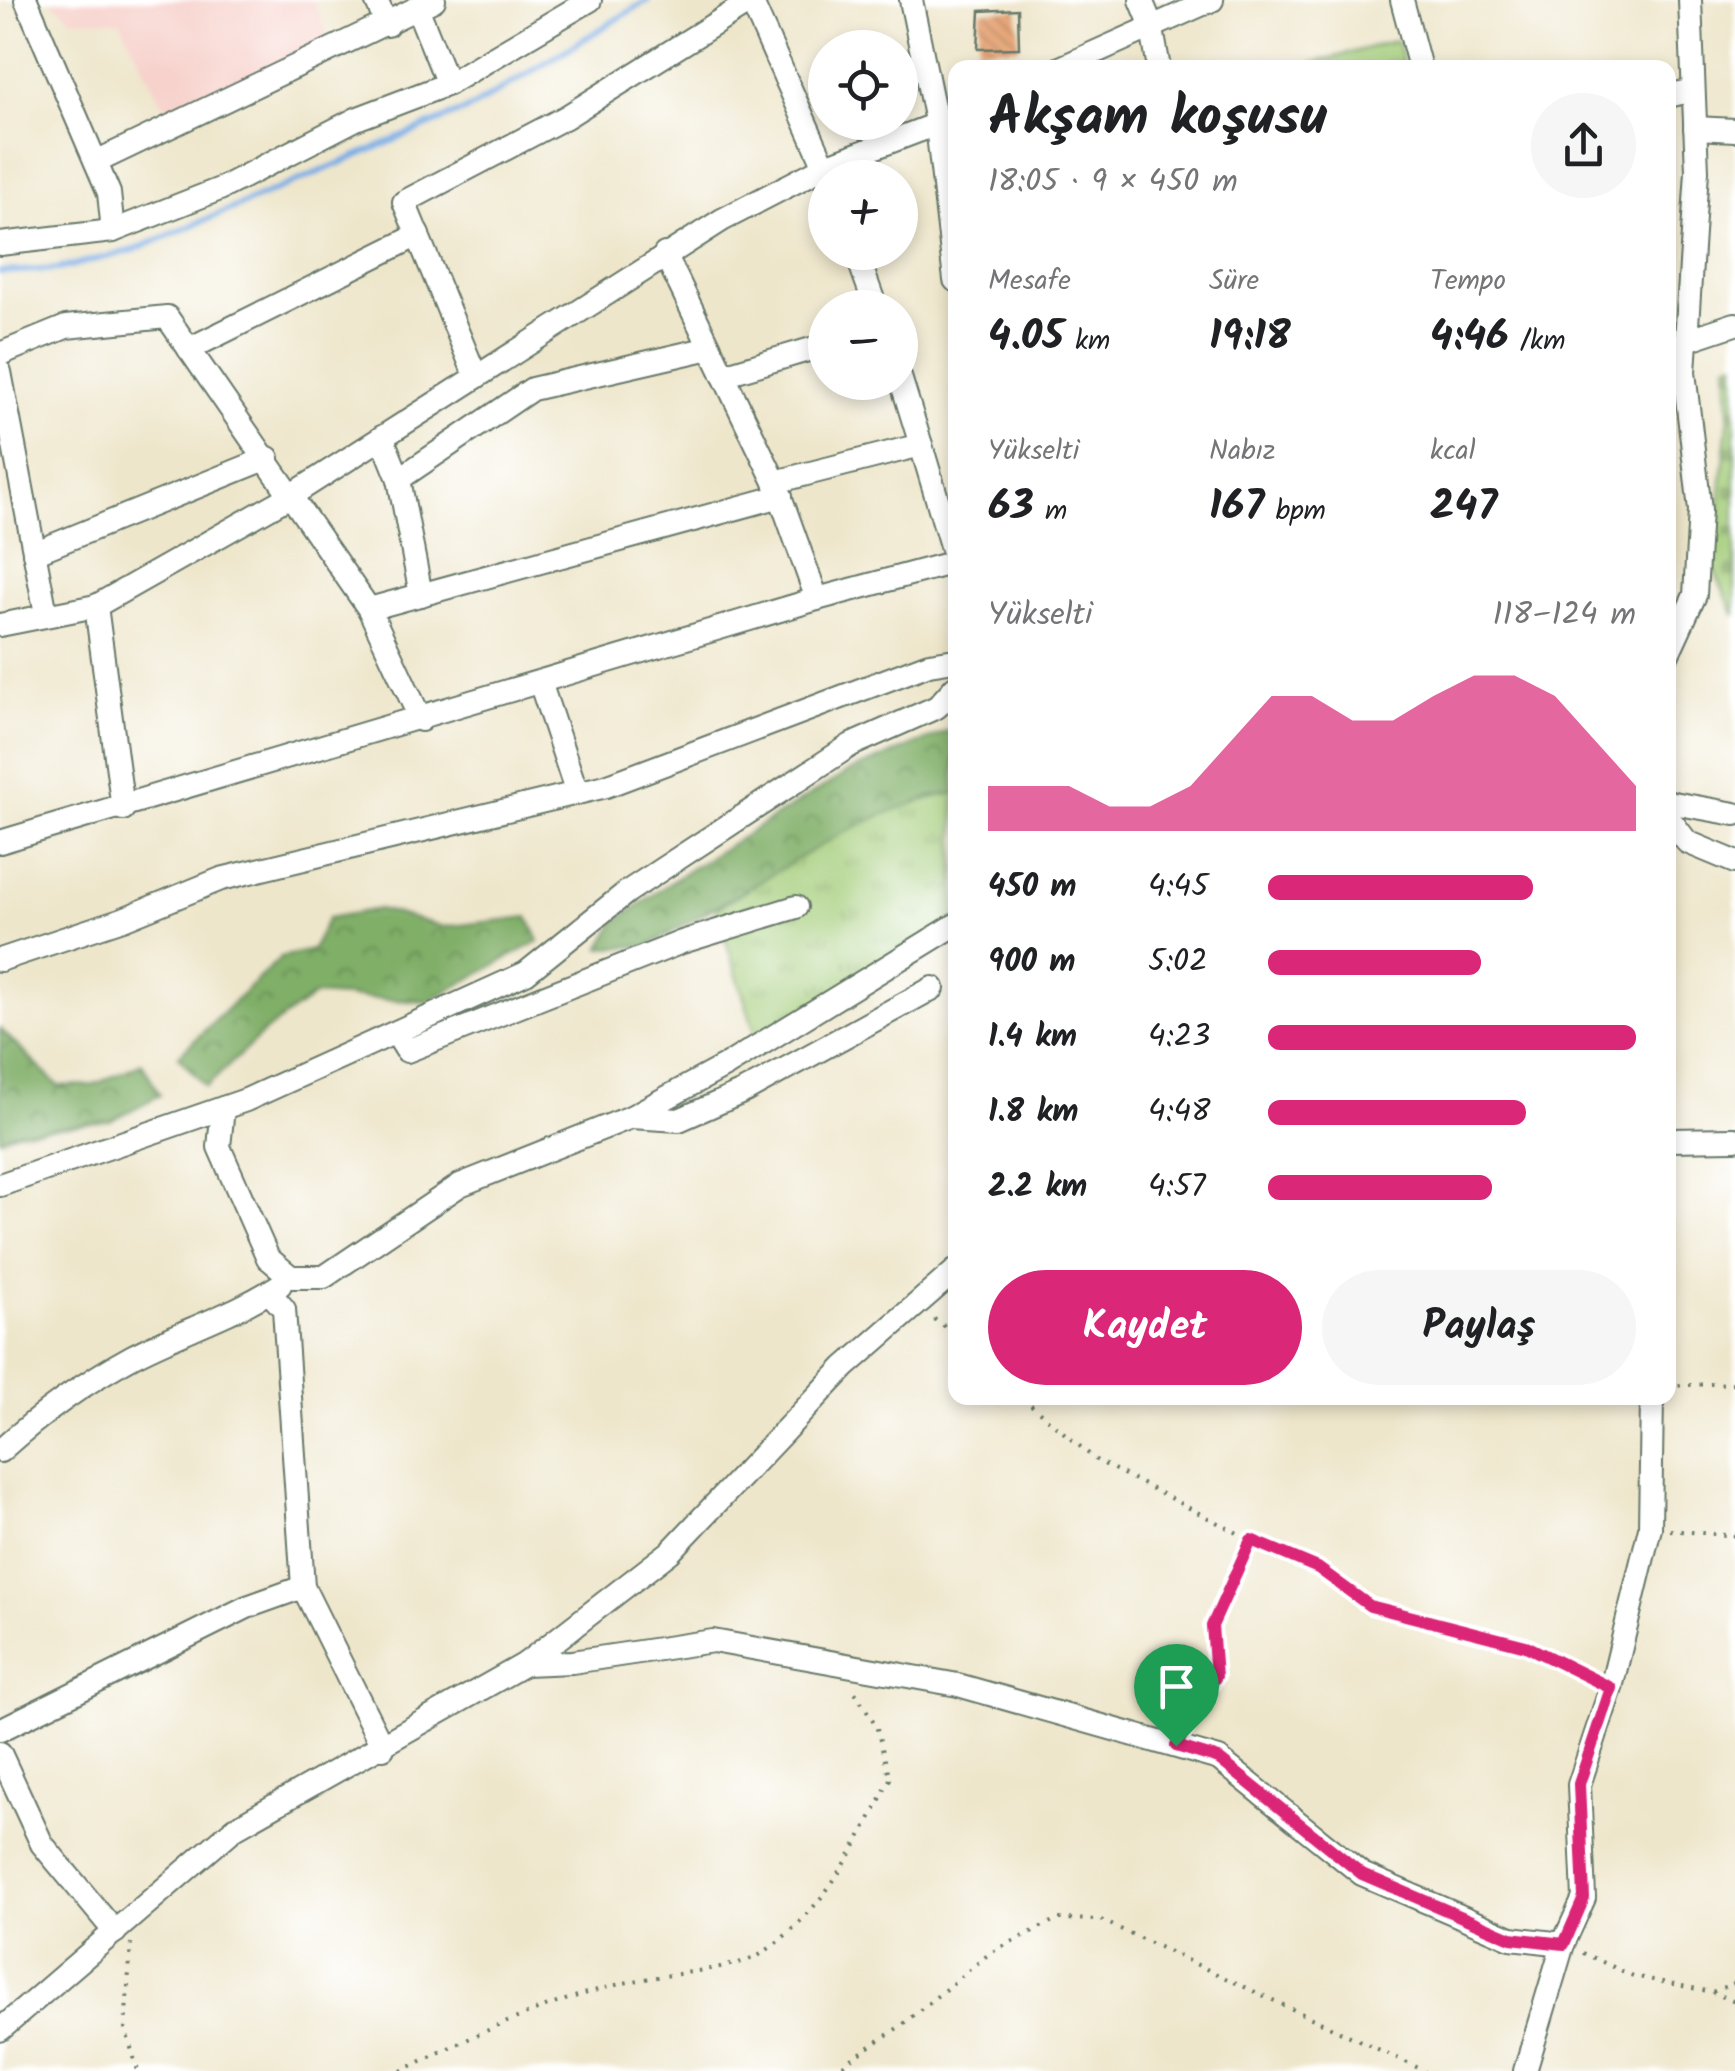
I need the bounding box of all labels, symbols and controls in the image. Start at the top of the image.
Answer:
map controls [808,30,918,400]
button: locate [808,30,918,140]
text: Akşam koşusu [988,76,1327,163]
button: share [1531,93,1636,198]
text: 18:05 · 9 × 450 m [988,157,1238,208]
button: + [808,160,918,270]
text: Mesafe [988,259,1071,304]
text: Süre [1209,259,1259,304]
text: Tempo [1430,259,1506,304]
button: − [808,290,918,400]
text: 4.05 [988,304,1064,371]
text: 19:18 [1209,304,1291,371]
text: 4:46 [1430,304,1509,371]
text: km [1064,319,1110,364]
text: /km [1509,319,1565,364]
text: Yükselti [988,429,1080,474]
text: Nabız [1209,429,1275,474]
text: kcal [1430,429,1476,474]
text: 63 [988,474,1034,541]
text: 167 [1209,474,1264,541]
text: 247 [1430,474,1497,541]
text: m [1034,489,1067,534]
text: bpm [1264,489,1326,534]
text: Yükselti [988,590,1093,641]
text: 118–124 m [1493,590,1636,641]
text: 450 m [988,862,1077,913]
text: 4:45 [1148,862,1208,913]
text: 900 m [988,937,1076,988]
text: 5:02 [1148,937,1208,988]
text: 1.4 km [988,1012,1077,1063]
text: 4:23 [1148,1012,1210,1063]
text: 1.8 km [988,1087,1078,1138]
text: 4:48 [1148,1087,1210,1138]
text: 2.2 km [988,1162,1087,1213]
text: 4:57 [1148,1162,1205,1213]
button: Kaydet [988,1270,1302,1385]
button: Paylaş [1322,1270,1636,1385]
pin [1134,1644,1219,1747]
icon: arrive [1149,1659,1204,1714]

